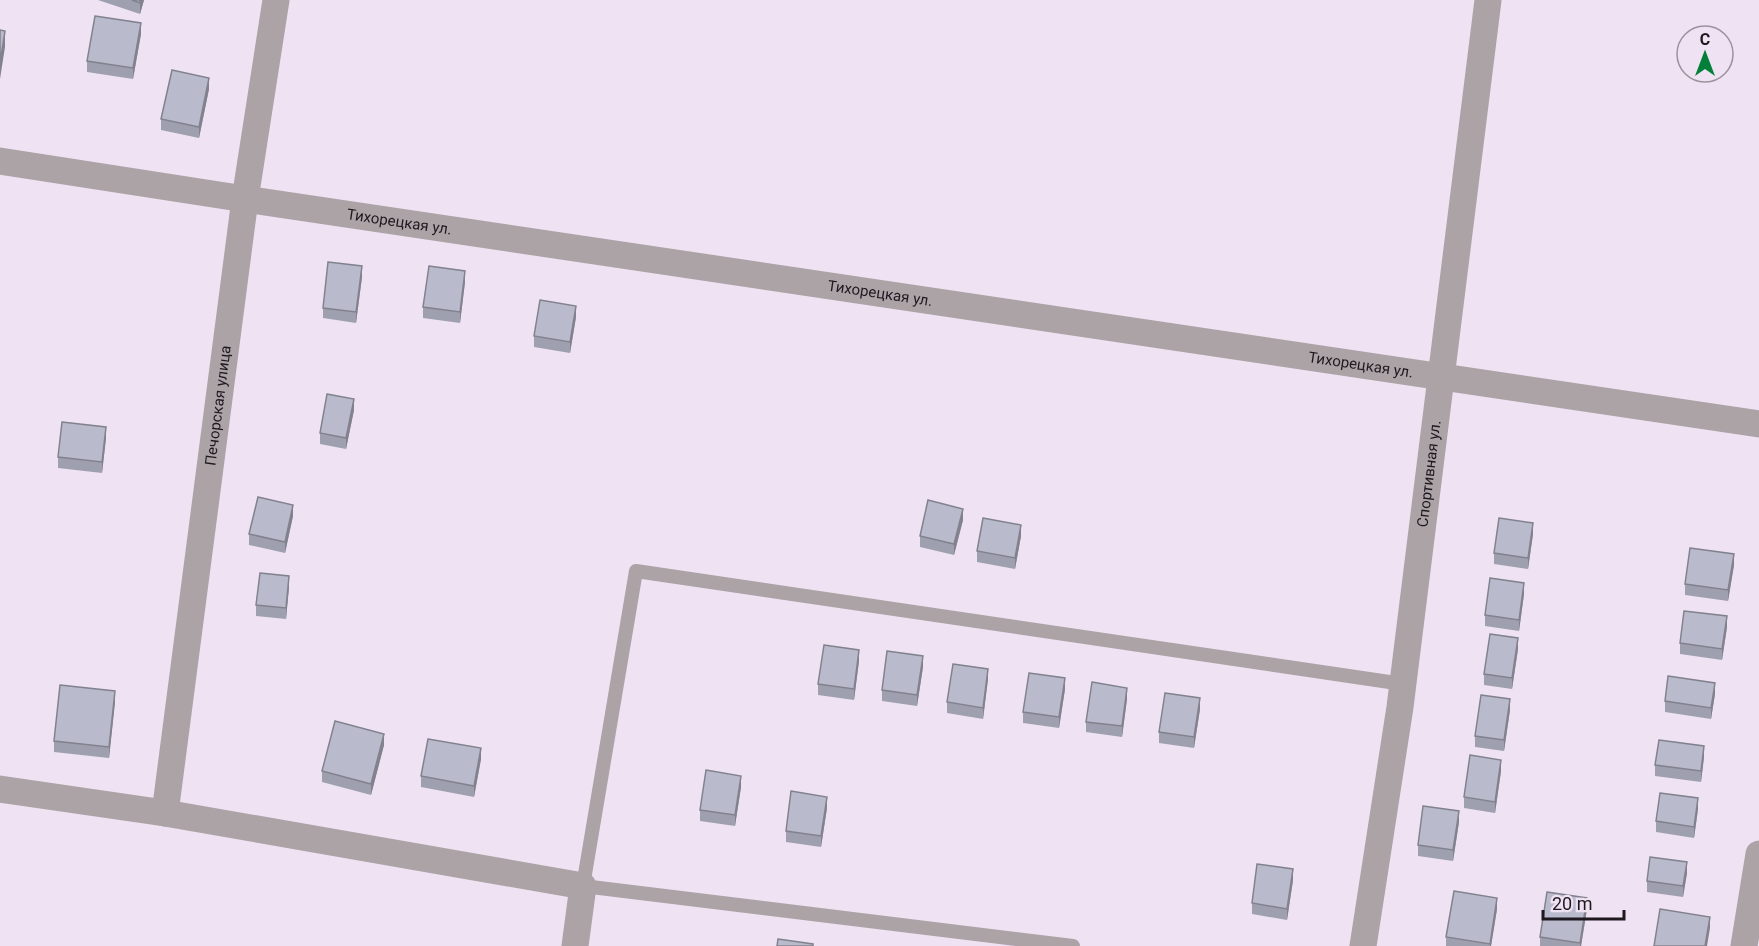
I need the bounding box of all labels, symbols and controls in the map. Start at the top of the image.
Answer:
north arrow [1675,24,1735,84]
text: С [1700,30,1710,49]
street label: Тихорецкая ул. [346,205,453,239]
street label: Тихорецкая ул. [827,277,934,310]
street label: Печорская улица [201,344,235,467]
street label: Тихорецкая ул. [1307,348,1414,381]
street label: Спортивная ул. [1413,419,1445,528]
scale bar [1543,883,1624,921]
text: 20 m [1552,893,1592,914]

